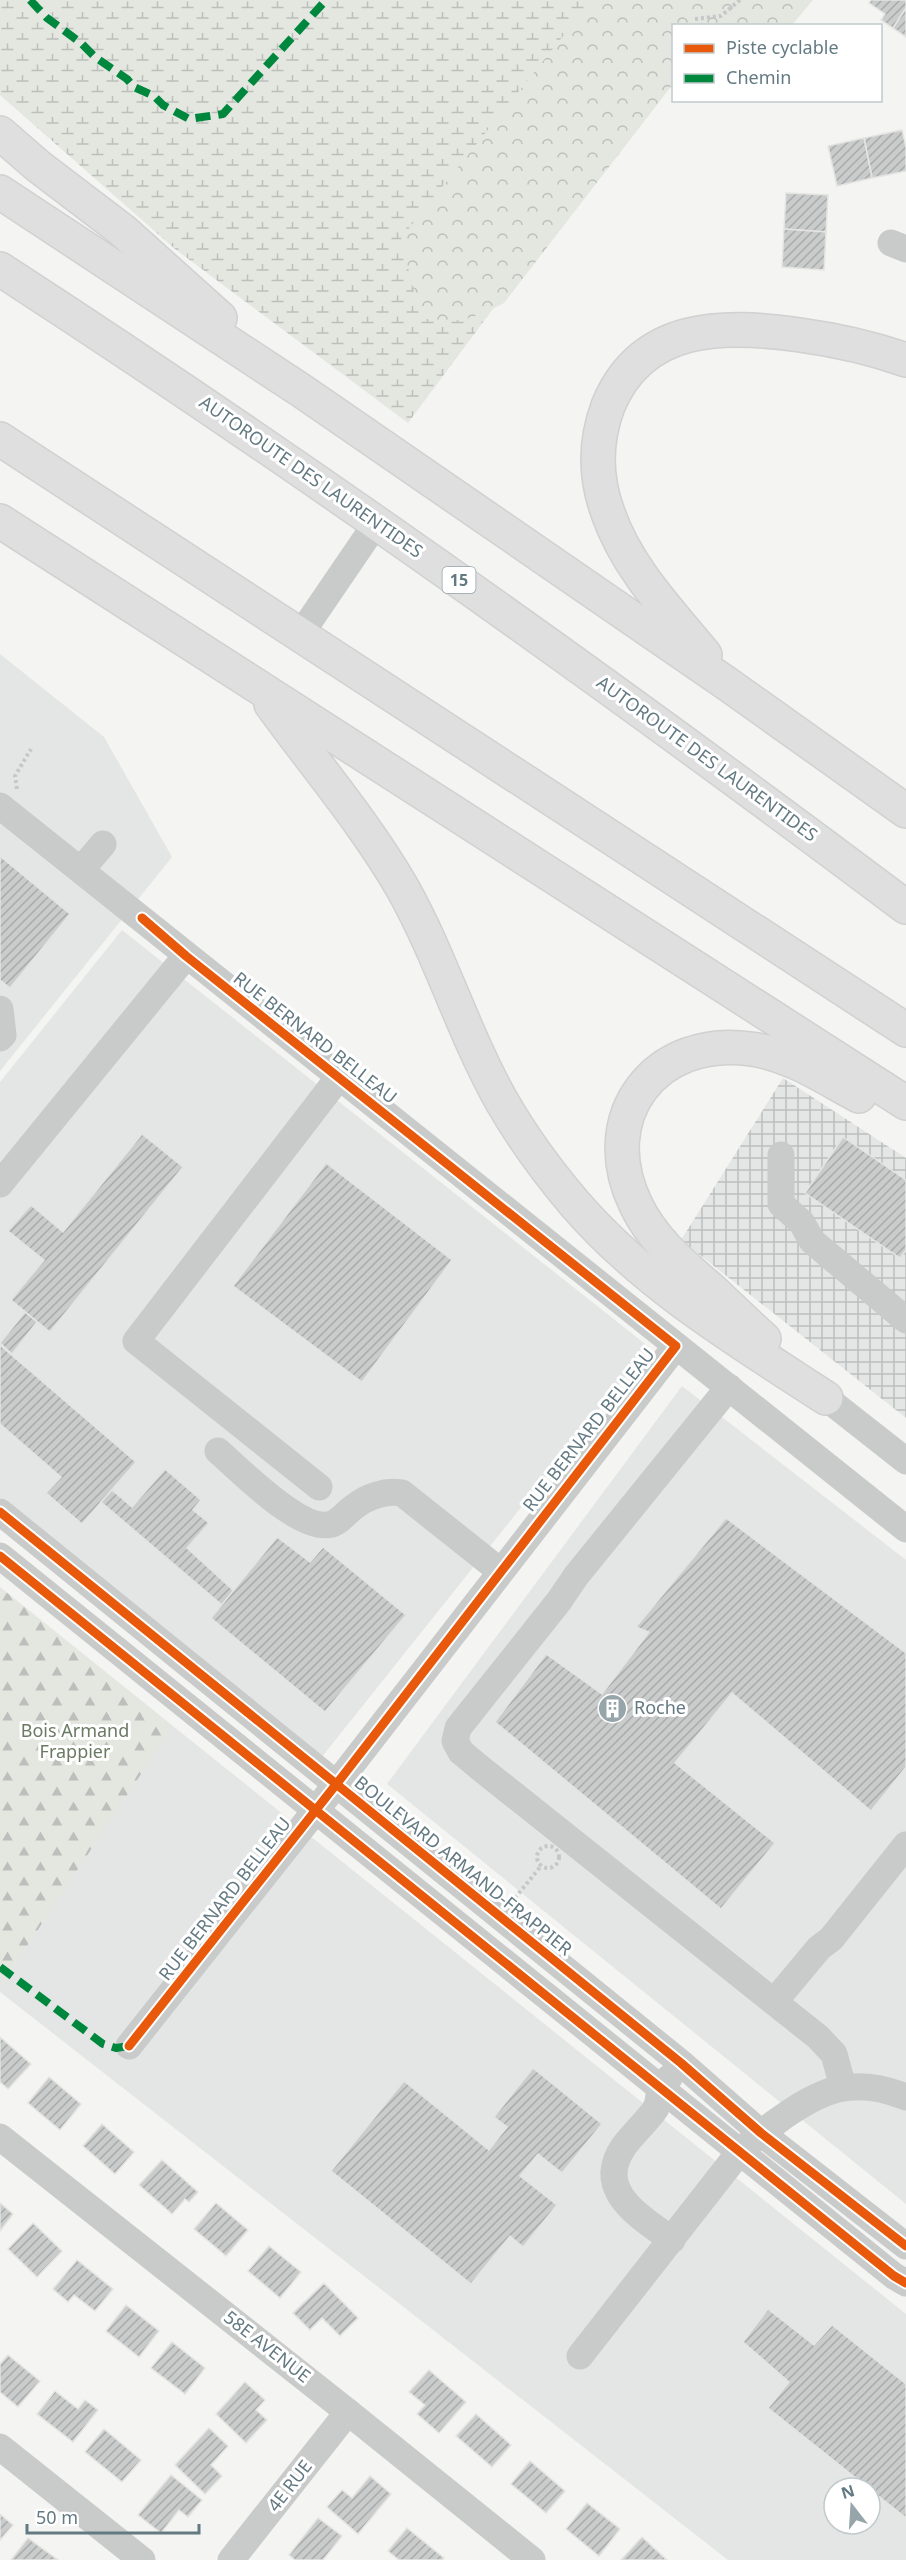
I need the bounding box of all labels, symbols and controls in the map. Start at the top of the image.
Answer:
legend [672,24,882,102]
text: Piste cyclable [726,35,839,59]
text: Chemin [726,65,791,89]
street label: AUTOROUTE DES LAURENTIDES [195,390,428,563]
road number: 15 [442,567,476,593]
street label: AUTOROUTE DES LAURENTIDES [592,670,823,847]
street label: RUE BERNARD BELLEAU [229,966,402,1109]
street label: RUE BERNARD BELLEAU [517,1343,660,1516]
building icon: Roche [597,1692,629,1724]
place label: Roche [634,1695,686,1719]
park label: Bois Armand Frappier [21,1718,129,1763]
street label: BOULEVARD ARMAND-FRAPPIER [350,1770,577,1961]
street label: RUE BERNARD BELLEAU [153,1812,296,1985]
street label: 58E AVENUE [219,2305,316,2388]
street label: 4E RUE [261,2455,317,2516]
north arrow [822,2476,882,2536]
text: N [838,2479,857,2504]
scale bar [27,2497,200,2535]
text: 50 m [36,2505,78,2529]

